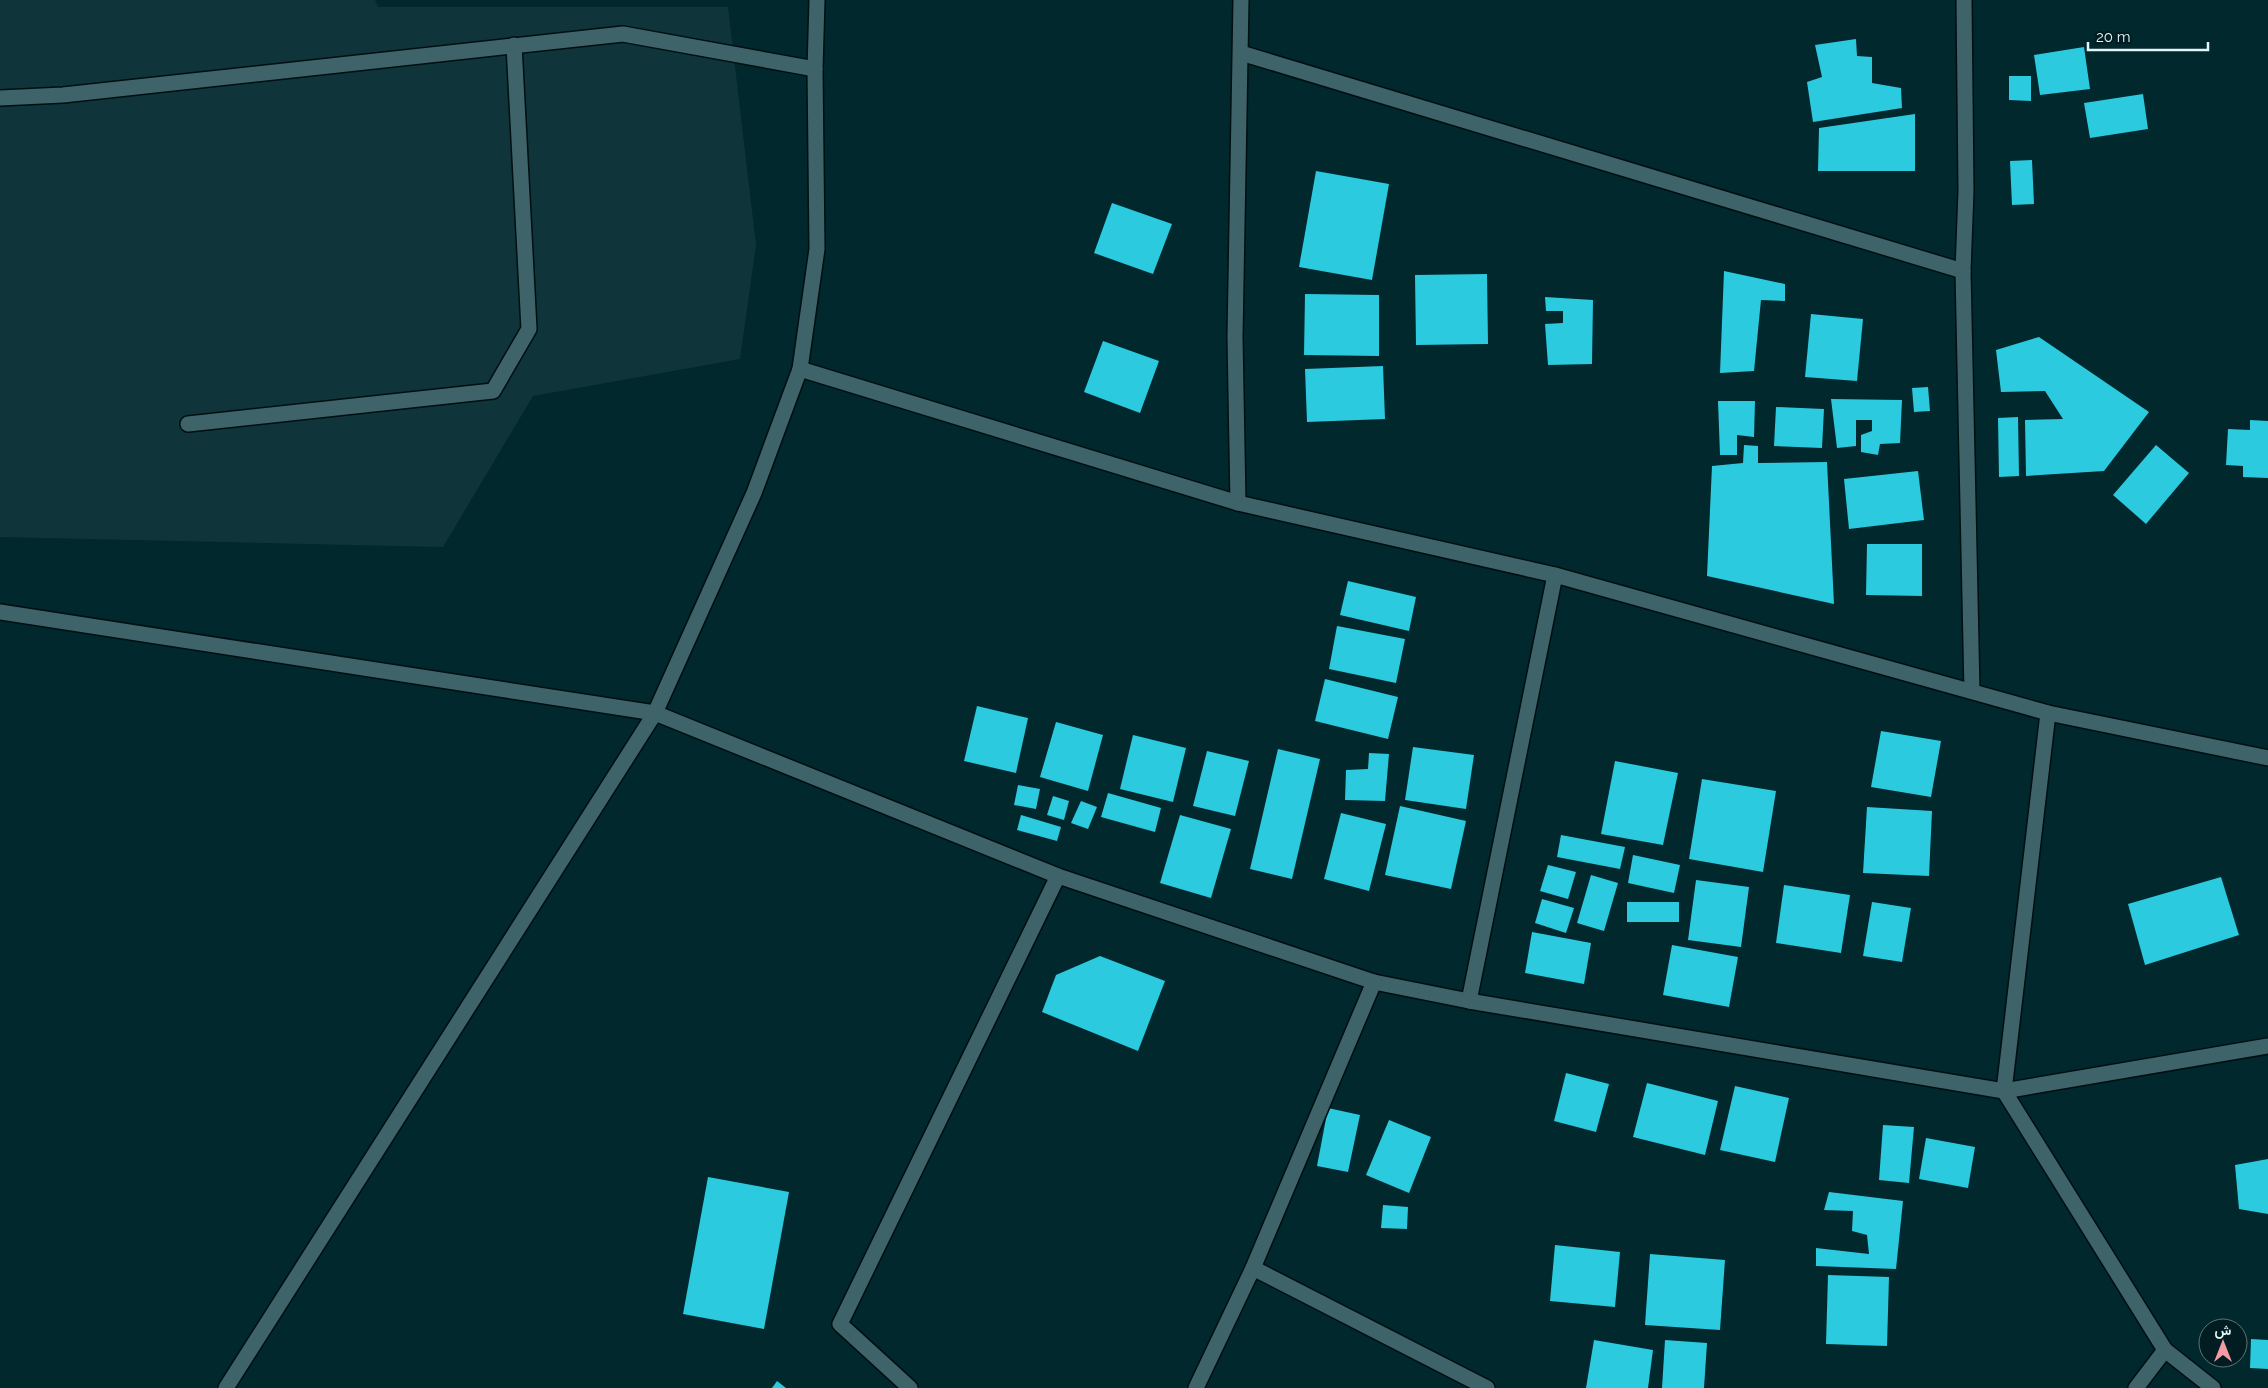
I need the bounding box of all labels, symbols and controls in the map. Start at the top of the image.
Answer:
scale bar [2088,20,2208,52]
text: 20 m [2096,28,2131,46]
north arrow [2198,1318,2248,1368]
text: ش [2215,1322,2232,1339]

